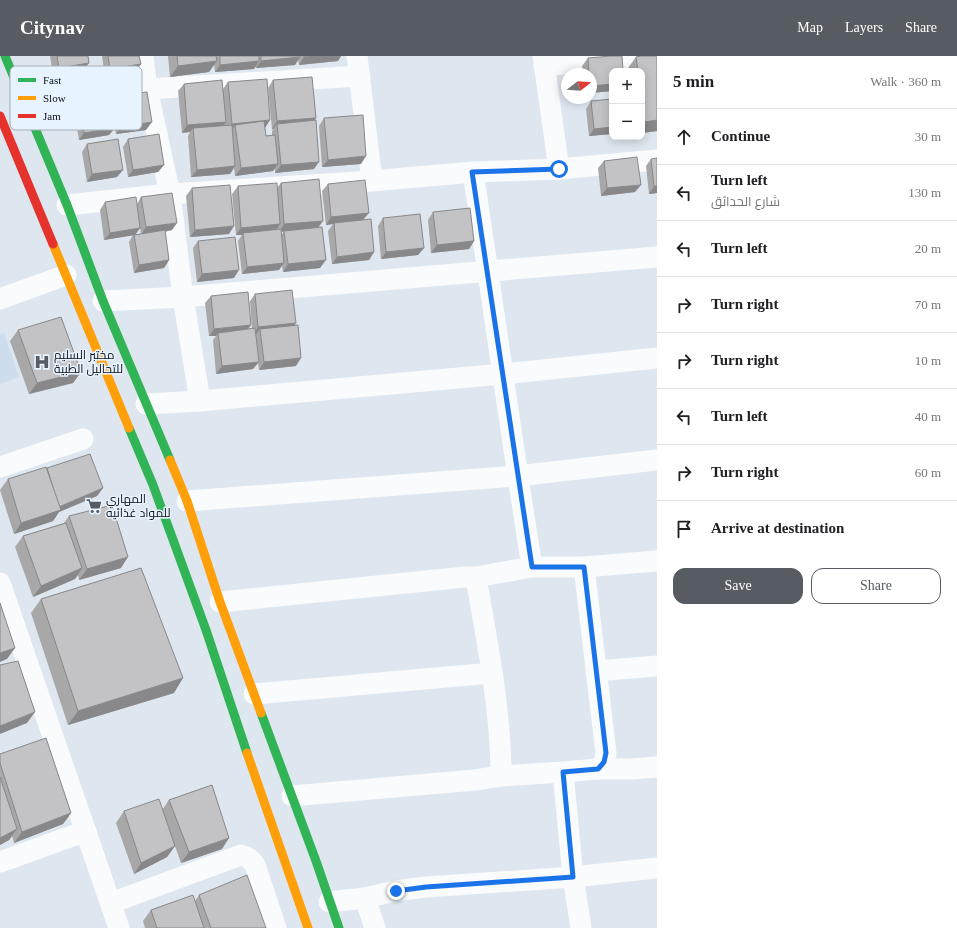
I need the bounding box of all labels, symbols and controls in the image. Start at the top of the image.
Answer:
text: Citynav [20,17,84,38]
text: Map [797,20,823,35]
text: Layers [845,20,883,35]
text: Share [905,20,937,35]
legend [10,66,142,130]
north arrow [561,68,597,104]
map controls [609,68,645,140]
button: + [609,68,645,104]
text: 5 min [673,72,714,91]
text: Fast [43,74,61,86]
text: Walk · 360 m [870,74,941,89]
text: Slow [43,92,66,104]
button: − [609,104,645,140]
text: Jam [43,110,61,122]
icon: ahead [673,126,695,148]
text: Continue [711,128,770,144]
text: 30 m [915,129,941,144]
route start [550,160,568,178]
text: Turn left [711,172,768,188]
icon: left [673,182,695,204]
text: 130 m [908,185,941,200]
text: شارع الحدائق [711,194,780,209]
icon: left [673,238,695,260]
text: Turn left [711,240,768,256]
text: 20 m [915,241,941,256]
icon: right [673,294,695,316]
text: Turn right [711,296,778,312]
text: 70 m [915,297,941,312]
place label: مختبر السليم للتحاليل الطبية [54,348,123,376]
icon: right [673,350,695,372]
text: Turn right [711,352,778,368]
hospital icon: مختبر السليم للتحاليل الطبية [33,353,51,371]
text: 10 m [915,353,941,368]
icon: left [673,406,695,428]
text: Turn left [711,408,768,424]
text: 40 m [915,409,941,424]
icon: right [673,462,695,484]
text: Turn right [711,464,778,480]
text: 60 m [915,465,941,480]
place label: المهاري للمواد غذائيه [106,492,170,520]
supermarket icon: المهاري للمواد غذائيه [85,497,103,515]
icon: arrive [673,518,695,540]
text: Arrive at destination [711,520,844,536]
button: Save [673,568,803,604]
button: Share [811,568,941,604]
route end [387,882,405,900]

